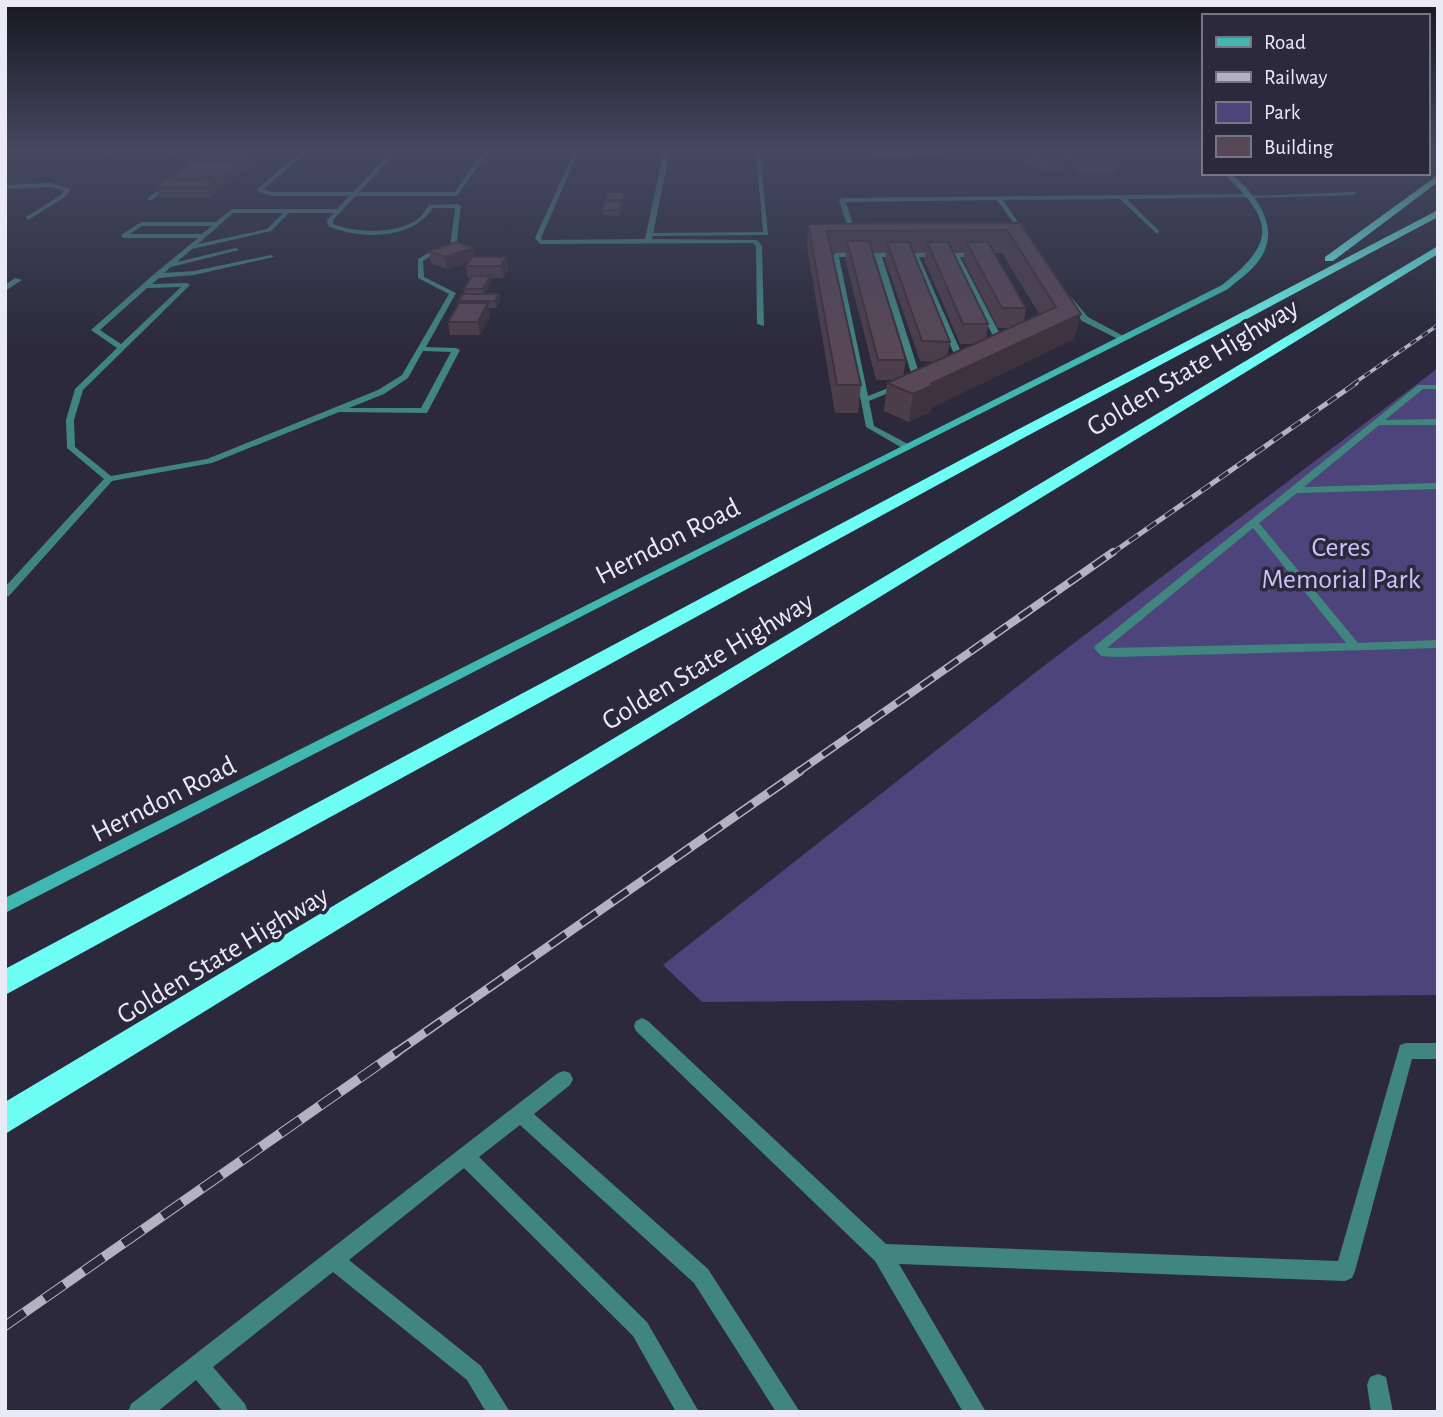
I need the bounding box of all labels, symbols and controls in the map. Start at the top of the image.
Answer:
legend [1202,14,1429,175]
text: Road [1264,32,1306,53]
text: Railway [1264,67,1327,88]
text: Park [1264,102,1301,123]
text: Building [1264,137,1334,158]
street label: Golden State Highway [1082,294,1304,442]
street label: Herndon Road [591,494,745,590]
park label: Ceres Memorial Park [1262,534,1421,594]
street label: Golden State Highway [597,588,819,736]
street label: Herndon Road [87,752,241,848]
street label: Golden State Highway [112,882,334,1030]

